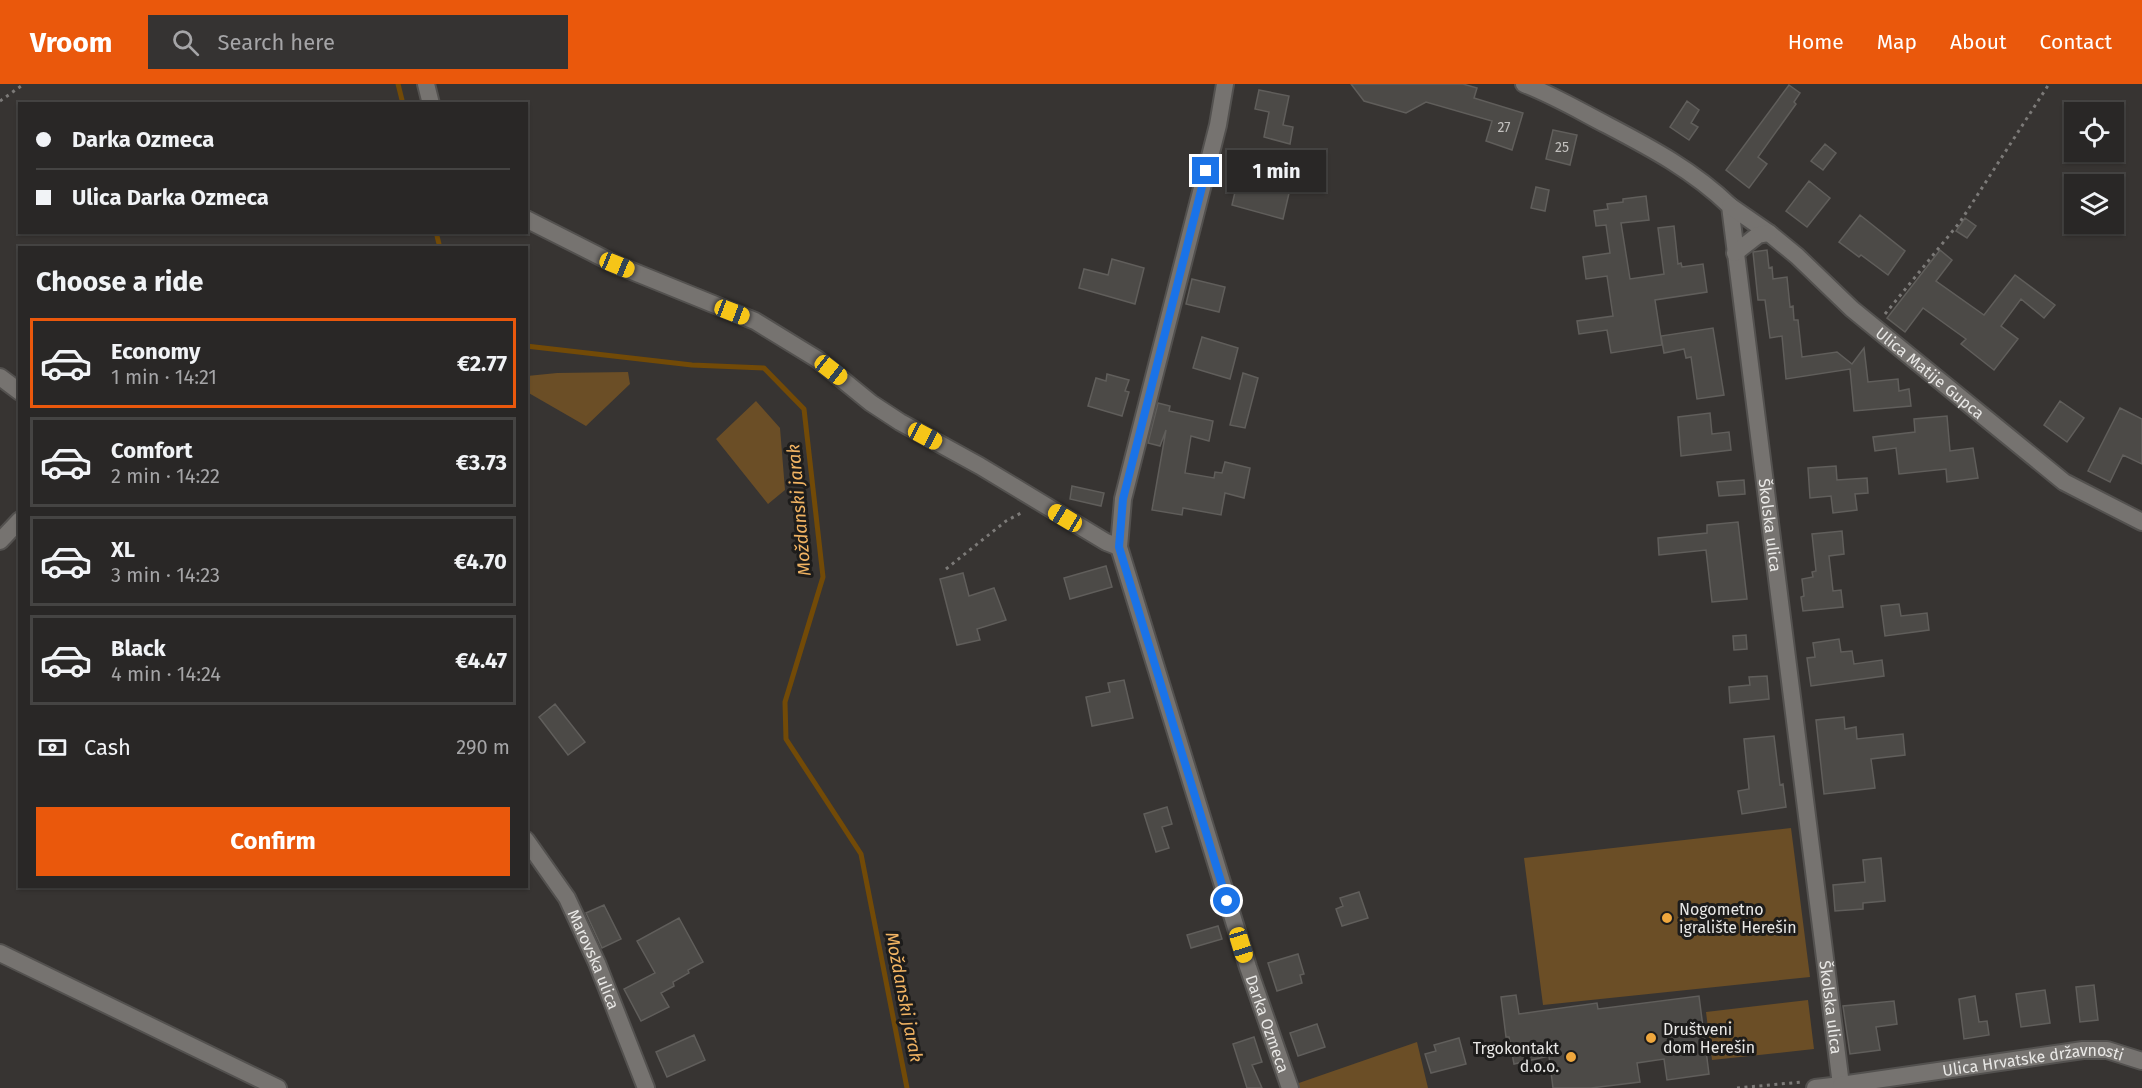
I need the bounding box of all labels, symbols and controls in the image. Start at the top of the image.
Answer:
search box [148,15,568,69]
text: Vroom [30,26,112,59]
icon: search [169,26,202,59]
text: Search here [217,29,335,56]
text: Home [1788,29,1844,55]
text: Map [1877,29,1917,55]
text: About [1950,29,2007,55]
text: Contact [2040,29,2112,55]
map controls [2064,102,2124,234]
button: locate [2064,102,2124,162]
house number: 27 [1497,119,1511,136]
text: Darka Ozmeca [72,126,214,153]
house number: 25 [1555,139,1569,156]
callout: 1 min [1227,150,1326,192]
route end [1192,157,1219,184]
text: 1 min [1252,159,1301,183]
button: layers [2064,174,2124,234]
text: Ulica Darka Ozmeca [72,184,269,211]
car [597,250,637,280]
text: Choose a ride [36,266,203,298]
car [712,297,752,327]
street label: Ulica Matije Gupca [1872,323,1988,423]
icon: car [39,336,93,390]
text: Economy [111,338,200,365]
text: €2.77 [457,350,507,377]
car [811,352,851,388]
text: 1 min · 14:21 [111,365,217,389]
car [905,420,945,452]
icon: car [39,435,93,489]
text: Comfort [111,437,192,464]
water label: Moždanski jarak [782,443,816,577]
text: €3.73 [456,449,507,476]
text: 2 min · 14:22 [111,464,220,488]
street label: Školska ulica [1754,477,1785,573]
car [1045,501,1085,535]
icon: car [39,534,93,588]
text: XL [111,536,135,563]
text: €4.70 [454,548,507,575]
text: 3 min · 14:23 [111,563,220,587]
icon: car [39,633,93,687]
text: Black [111,635,166,662]
text: €4.47 [455,647,507,674]
text: 4 min · 14:24 [111,662,221,686]
icon: cash [36,731,69,764]
text: Cash [84,734,131,761]
text: 290 m [456,735,510,759]
button: Confirm [36,807,510,876]
route start [1213,887,1240,914]
place label: Nogometno igralište Herešin [1679,900,1797,937]
street label: Marovska ulica [564,906,623,1012]
marker: Nogometno igralište Herešin [1660,911,1674,925]
car [1227,925,1255,965]
water label: Moždanski jarak [881,930,927,1064]
street label: Školska ulica [1815,959,1846,1055]
street label: Darka Ozmeca [1241,972,1293,1075]
place label: Društveni dom Herešin [1663,1020,1755,1057]
marker: Društveni dom Herešin [1644,1031,1658,1045]
place label: Trgokontakt d.o.o. [1473,1039,1559,1076]
street label: Ulica Hrvatske državnosti [1941,1041,2126,1080]
marker: Trgokontakt d.o.o. [1564,1050,1578,1064]

